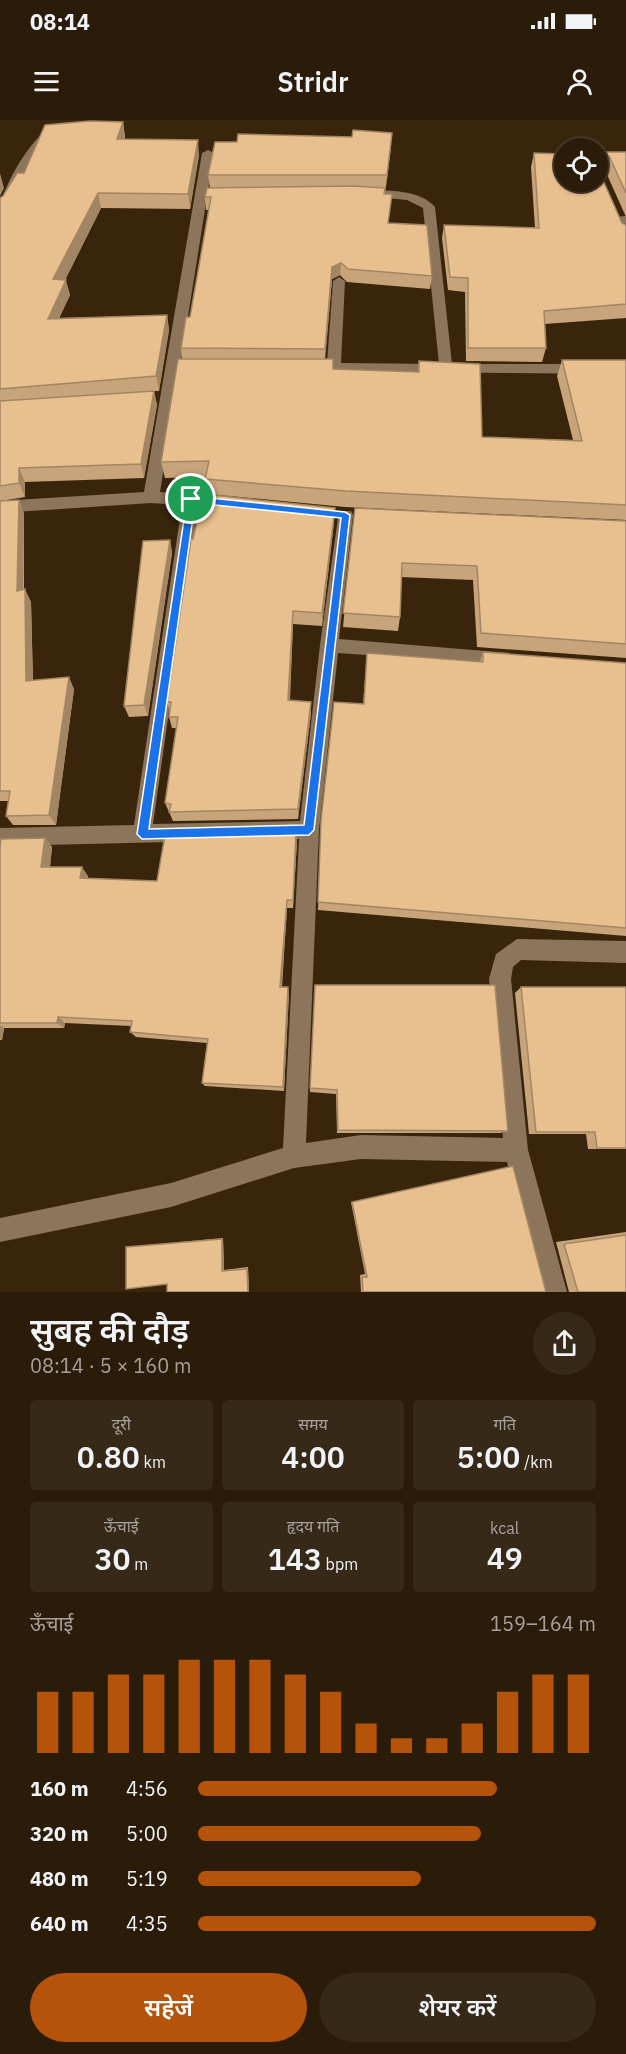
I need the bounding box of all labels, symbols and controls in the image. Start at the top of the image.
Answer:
text: 08:14 [30,7,90,36]
text: Stridr [277,64,349,99]
icon: menu [30,65,63,98]
icon: person [563,65,596,98]
map controls [554,138,608,192]
button: locate [554,138,608,192]
pin [165,473,216,524]
icon: arrive [174,482,207,515]
text: सुबह की दौड़ [30,1308,189,1351]
button: share [533,1312,596,1375]
text: 08:14 · 5 × 160 m [30,1352,191,1379]
text: दूरी [112,1414,131,1434]
text: समय [298,1414,328,1434]
text: गति [494,1414,516,1434]
text: 0.80 [77,1437,140,1476]
text: 4:00 [281,1437,345,1476]
text: 5:00 [457,1437,520,1476]
text: km [140,1452,166,1472]
text: /km [520,1452,553,1472]
text: ऊँचाई [104,1516,139,1536]
text: हृदय गति [287,1516,339,1536]
text: kcal [490,1518,519,1538]
text: 49 [487,1538,523,1577]
text: 30 [94,1539,130,1578]
text: 143 [268,1539,322,1578]
text: m [130,1554,148,1574]
text: bpm [322,1554,358,1574]
text: ऊँचाई [30,1610,73,1637]
text: 159–164 m [490,1610,596,1637]
text: 160 m [30,1775,89,1802]
text: 4:56 [126,1775,168,1802]
text: 320 m [30,1820,89,1847]
text: 5:00 [126,1820,168,1847]
text: 480 m [30,1865,89,1892]
text: 5:19 [126,1865,168,1892]
text: 640 m [30,1910,89,1937]
text: 4:35 [126,1910,168,1937]
button: सहेजें [30,1973,307,2042]
button: शेयर करें [319,1973,596,2042]

